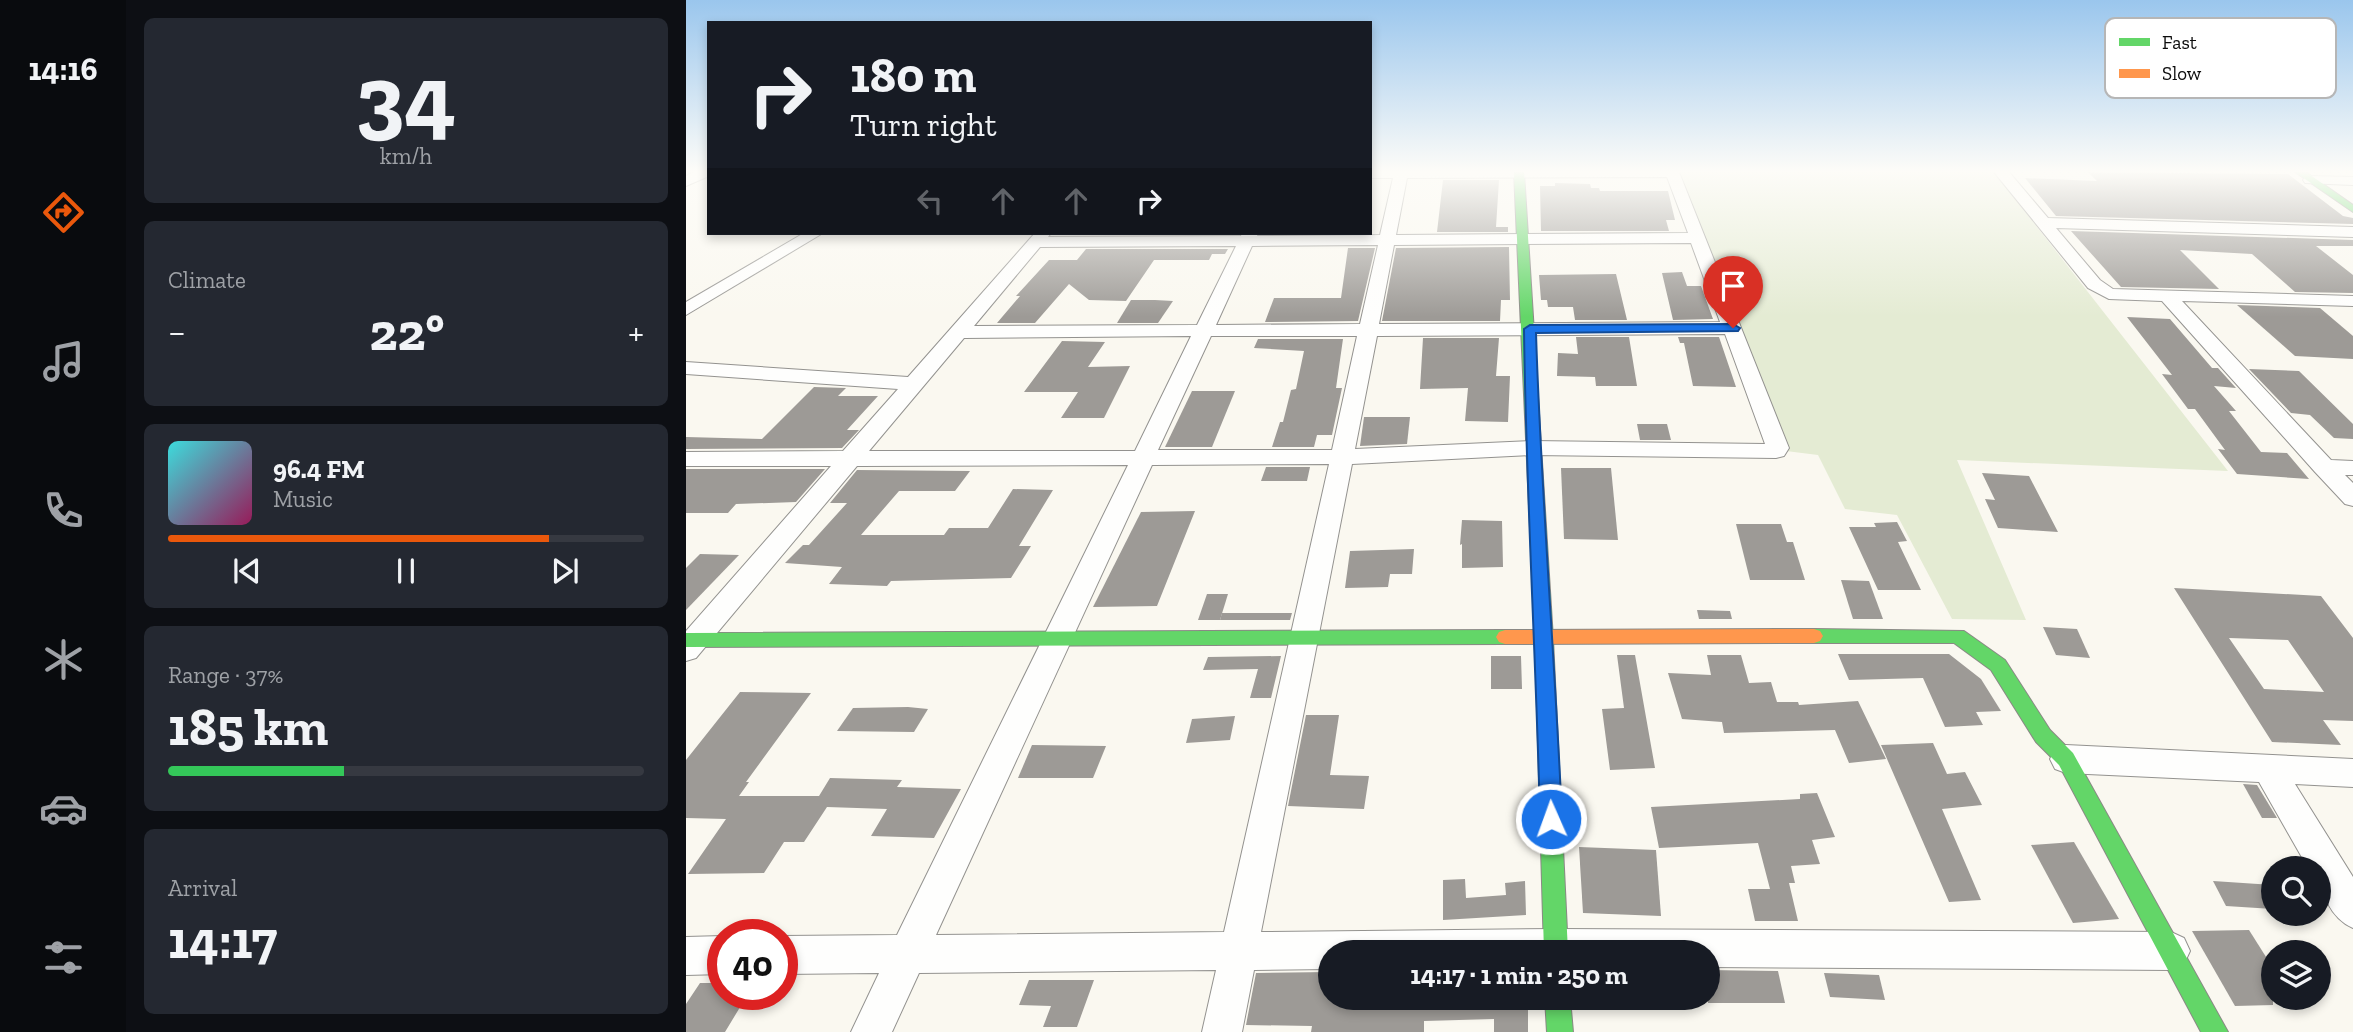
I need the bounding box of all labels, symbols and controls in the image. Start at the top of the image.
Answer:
legend [2105,18,2336,98]
text: Fast [2162,31,2197,54]
text: 34 [356,42,456,151]
text: 180 m [850,46,977,105]
icon: right [735,49,826,140]
text: 14:16 [28,50,98,88]
text: Slow [2162,62,2202,85]
text: Turn right [850,106,997,144]
text: km/h [380,142,432,170]
icon: left [911,182,949,220]
icon: ahead [984,182,1022,220]
icon: ahead [1057,182,1095,220]
icon: right [1130,182,1168,220]
icon: directions [39,188,88,237]
pin [1703,256,1763,328]
text: Climate [168,266,246,294]
icon: arrive [1714,267,1752,305]
text: 22° [370,301,444,363]
text: − [168,309,186,355]
text: + [628,309,644,355]
icon: music [39,337,88,386]
text: 96.4 FM [273,453,365,485]
text: Music [273,485,333,513]
icon: phone [39,486,88,535]
icon: previous [228,552,266,590]
icon: pause [387,552,425,590]
icon: next [546,552,584,590]
icon: climate [39,635,88,684]
text: Range · 37% [168,661,283,689]
text: 185 km [168,696,328,758]
position arrow [1514,782,1588,856]
icon: car [39,784,88,833]
map controls [2261,856,2331,1010]
button: search [2261,856,2331,926]
text: Arrival [168,874,237,902]
text: 14:17 [168,909,277,971]
speed limit sign: 40 [707,919,798,1010]
icon: filters [39,933,88,982]
button: layers [2261,940,2331,1010]
text: 14:17 · 1 min · 250 m [1410,959,1628,991]

